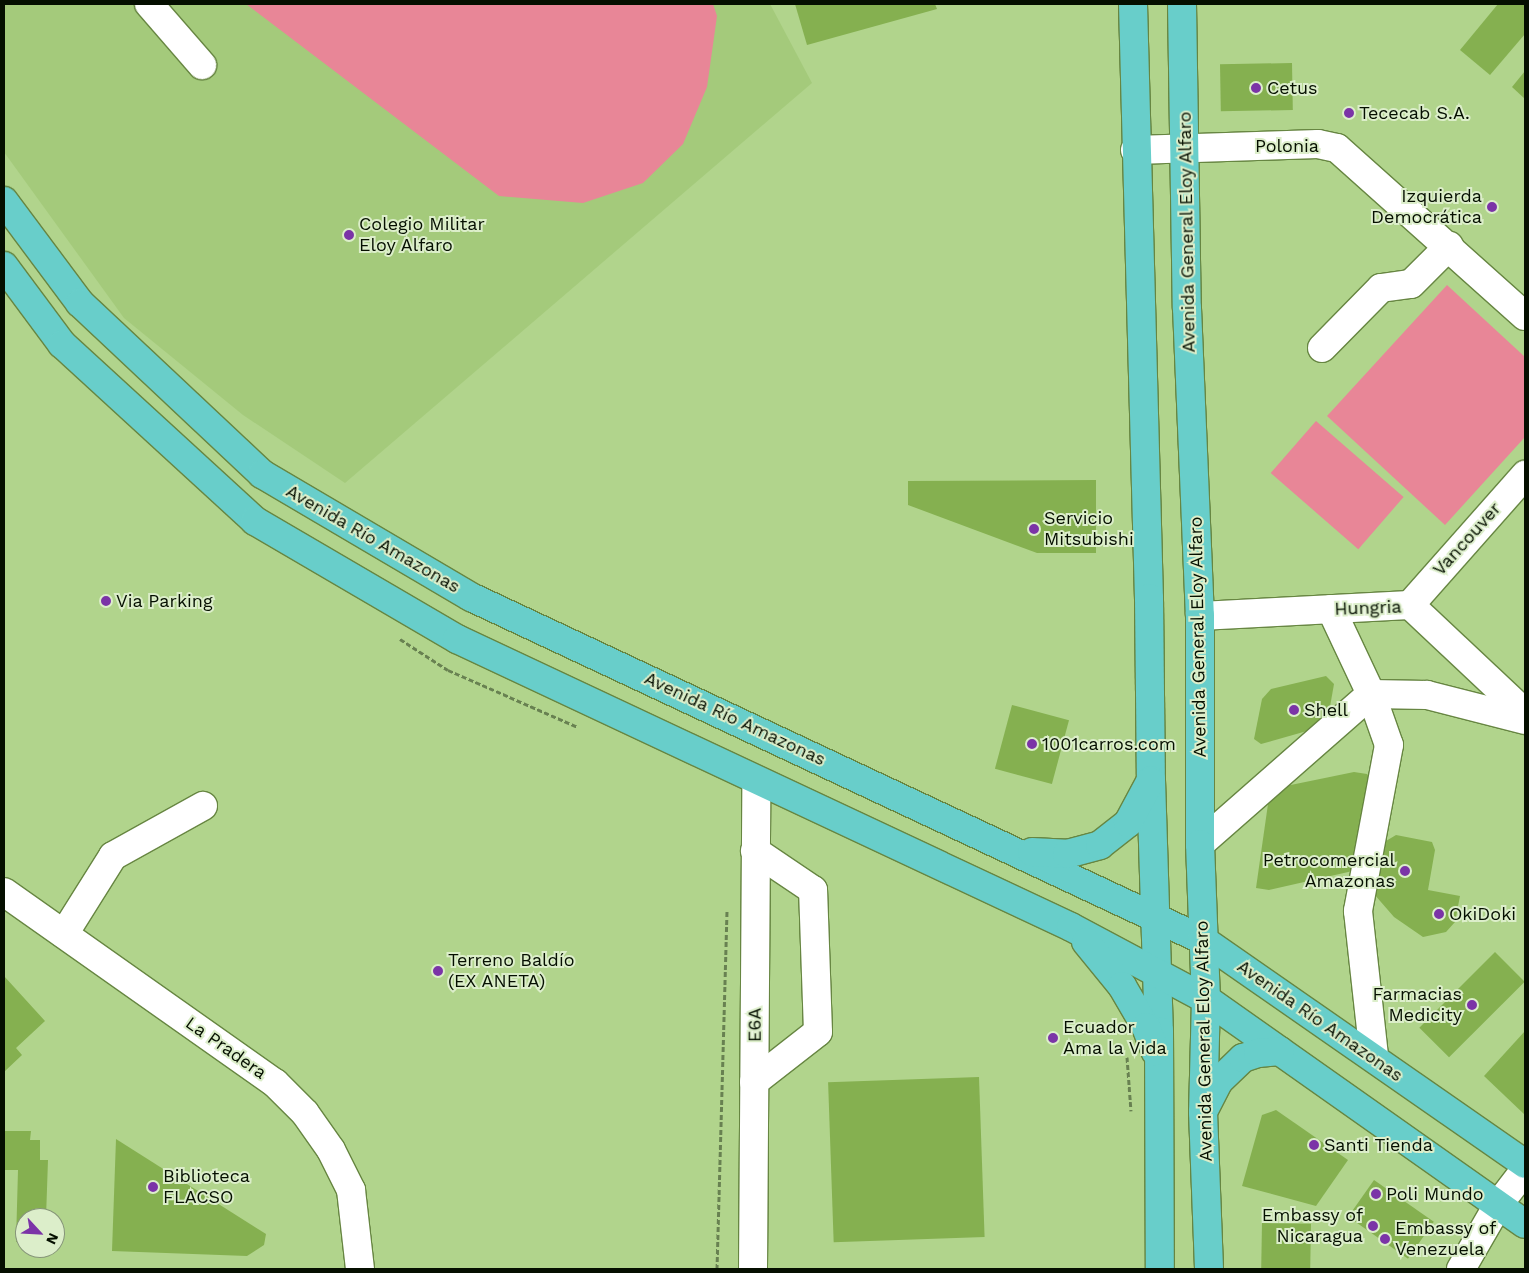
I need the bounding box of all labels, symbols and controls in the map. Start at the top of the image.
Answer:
place label: Cetus [1267,77,1318,99]
marker: Cetus [1249,81,1263,95]
place label: Tececab S.A. [1359,102,1470,124]
marker: Tececab S.A. [1343,107,1355,119]
street label: Avenida General Eloy Alfaro [1174,110,1200,354]
street label: Polonia [1255,135,1319,157]
place label: Izquierda Democrática [1371,186,1482,228]
marker: Izquierda Democrática [1486,201,1498,213]
place label: Colegio Militar Eloy Alfaro [359,214,485,256]
marker: Colegio Militar Eloy Alfaro [343,229,355,241]
street label: Avenida Río Amazonas [282,480,464,598]
street label: Vancouver [1429,498,1505,580]
place label: Servicio Mitsubishi [1044,508,1134,550]
street label: Avenida General Eloy Alfaro [1185,515,1211,759]
marker: Servicio Mitsubishi [1028,523,1040,535]
place label: Via Parking [116,590,213,612]
marker: Via Parking [100,595,112,607]
street label: Hungria [1334,596,1402,620]
street label: Avenida Río Amazonas [640,667,830,771]
place label: Shell [1304,699,1348,721]
marker: Shell [1288,704,1300,716]
place label: 1001carros.com [1042,733,1176,755]
marker: 1001carros.com [1026,738,1038,750]
place label: Petrocomercial Amazonas [1263,850,1395,892]
marker: Petrocomercial Amazonas [1399,865,1411,877]
place label: OkiDoki [1449,903,1516,925]
marker: OkiDoki [1433,908,1445,920]
street label: Avenida General Eloy Alfaro [1191,919,1217,1163]
place label: Terreno Baldío (EX ANETA) [448,950,574,992]
street label: Avenida Río Amazonas [1233,955,1407,1087]
marker: Terreno Baldío (EX ANETA) [432,965,444,977]
place label: Farmacias Medicity [1373,984,1462,1026]
marker: Farmacias Medicity [1466,999,1478,1011]
street label: E6A [744,1008,766,1042]
street label: La Pradera [181,1012,271,1084]
place label: Ecuador Ama la Vida [1063,1017,1168,1060]
marker: Ecuador Ama la Vida [1047,1032,1059,1044]
place label: Santi Tienda [1324,1134,1433,1156]
marker: Santi Tienda [1308,1139,1320,1151]
place label: Biblioteca FLACSO [163,1166,250,1208]
marker: Biblioteca FLACSO [147,1181,159,1193]
place label: Poli Mundo [1386,1183,1484,1205]
marker: Poli Mundo [1370,1188,1382,1200]
place label: Embassy of Nicaragua [1261,1205,1363,1248]
north arrow [15,1208,65,1258]
place label: Embassy of Venezuela [1395,1218,1497,1260]
marker: Embassy of Nicaragua [1367,1220,1379,1232]
text: N [43,1231,62,1247]
marker: Embassy of Venezuela [1379,1233,1391,1245]

